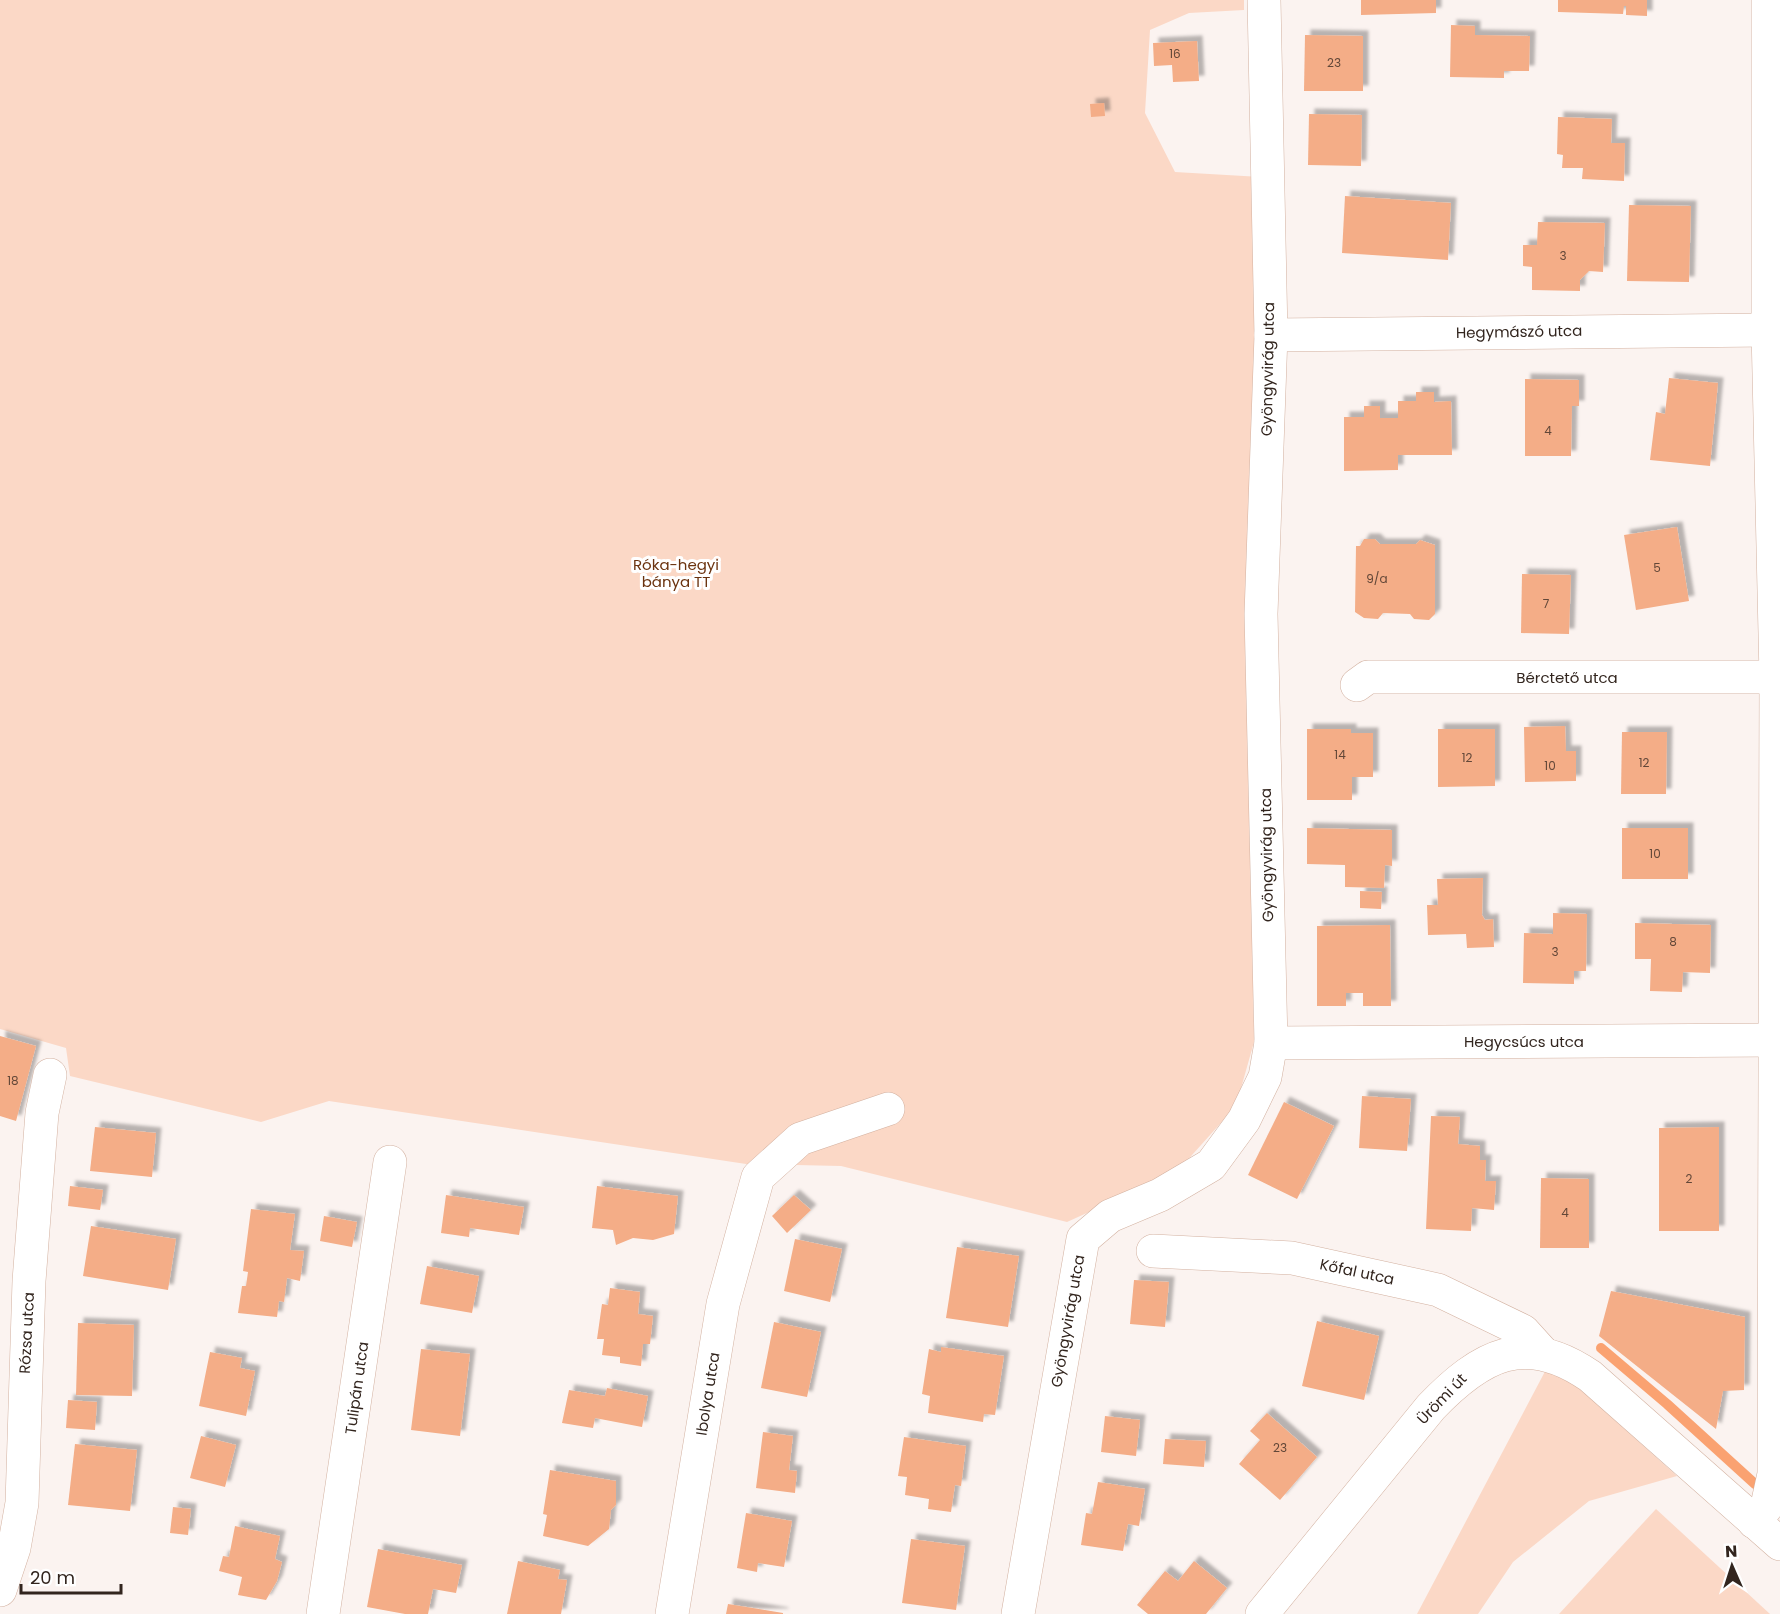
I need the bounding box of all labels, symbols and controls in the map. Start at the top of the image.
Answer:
house number: 16 [1169,45,1181,62]
house number: 23 [1327,54,1341,71]
house number: 3 [1559,247,1567,264]
street label: Gyöngyvirág utca [1256,302,1279,436]
street label: Hegymászó utca [1456,320,1582,343]
house number: 4 [1544,422,1552,439]
park label: Róka-hegyi bánya TT [633,554,719,592]
house number: 5 [1653,559,1661,576]
house number: 9/a [1366,570,1388,587]
house number: 7 [1543,595,1550,612]
street label: Bérctető utca [1516,667,1618,688]
house number: 14 [1334,746,1346,763]
house number: 12 [1462,749,1472,766]
house number: 12 [1639,754,1649,771]
house number: 10 [1544,757,1556,774]
street label: Gyöngyvirág utca [1255,788,1278,922]
house number: 10 [1649,845,1661,862]
house number: 8 [1669,933,1677,950]
house number: 3 [1551,943,1559,960]
street label: Hegycsúcs utca [1464,1031,1584,1052]
house number: 18 [7,1072,19,1089]
house number: 2 [1686,1170,1693,1187]
house number: 4 [1561,1204,1569,1221]
street label: Gyöngyvirág utca [1046,1253,1090,1389]
street label: Kőfal utca [1318,1253,1396,1290]
street label: Rózsa utca [14,1292,39,1374]
street label: Tulipán utca [340,1340,373,1436]
street label: Ibolya utca [691,1351,724,1437]
street label: Ürömi út [1412,1369,1471,1429]
house number: 23 [1273,1439,1287,1456]
north arrow [1702,1536,1762,1596]
text: N [1725,1540,1738,1563]
scale bar [21,1557,122,1595]
text: 20 m [30,1565,75,1590]

